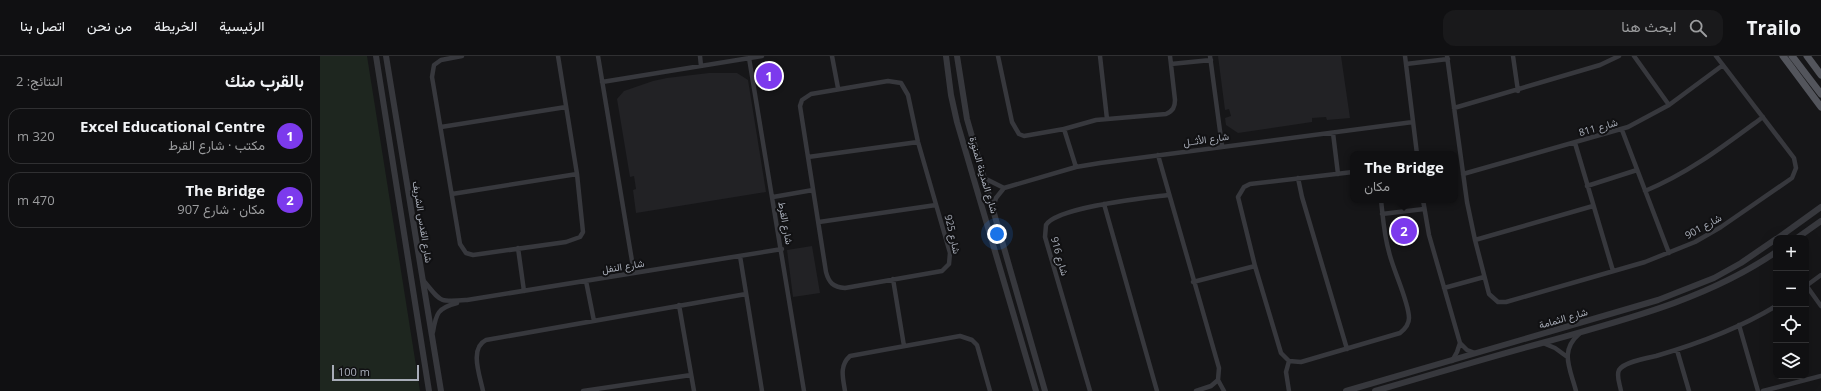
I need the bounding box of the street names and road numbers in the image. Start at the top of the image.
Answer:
street label: شارع 811 [1577,115,1619,139]
street label: شارع الأثــل [1182,129,1230,149]
street label: شارع المدينة المنورة [966,135,1002,215]
street label: شارع القدس الشريف [410,180,436,264]
street label: شارع القرط [775,200,797,246]
street label: شارع 901 [1682,210,1724,242]
street label: شارع 925 [942,213,964,255]
street label: شارع 916 [1048,235,1072,277]
street label: شارع النفل [601,256,645,276]
street label: شارع الثمامة [1537,304,1589,332]

